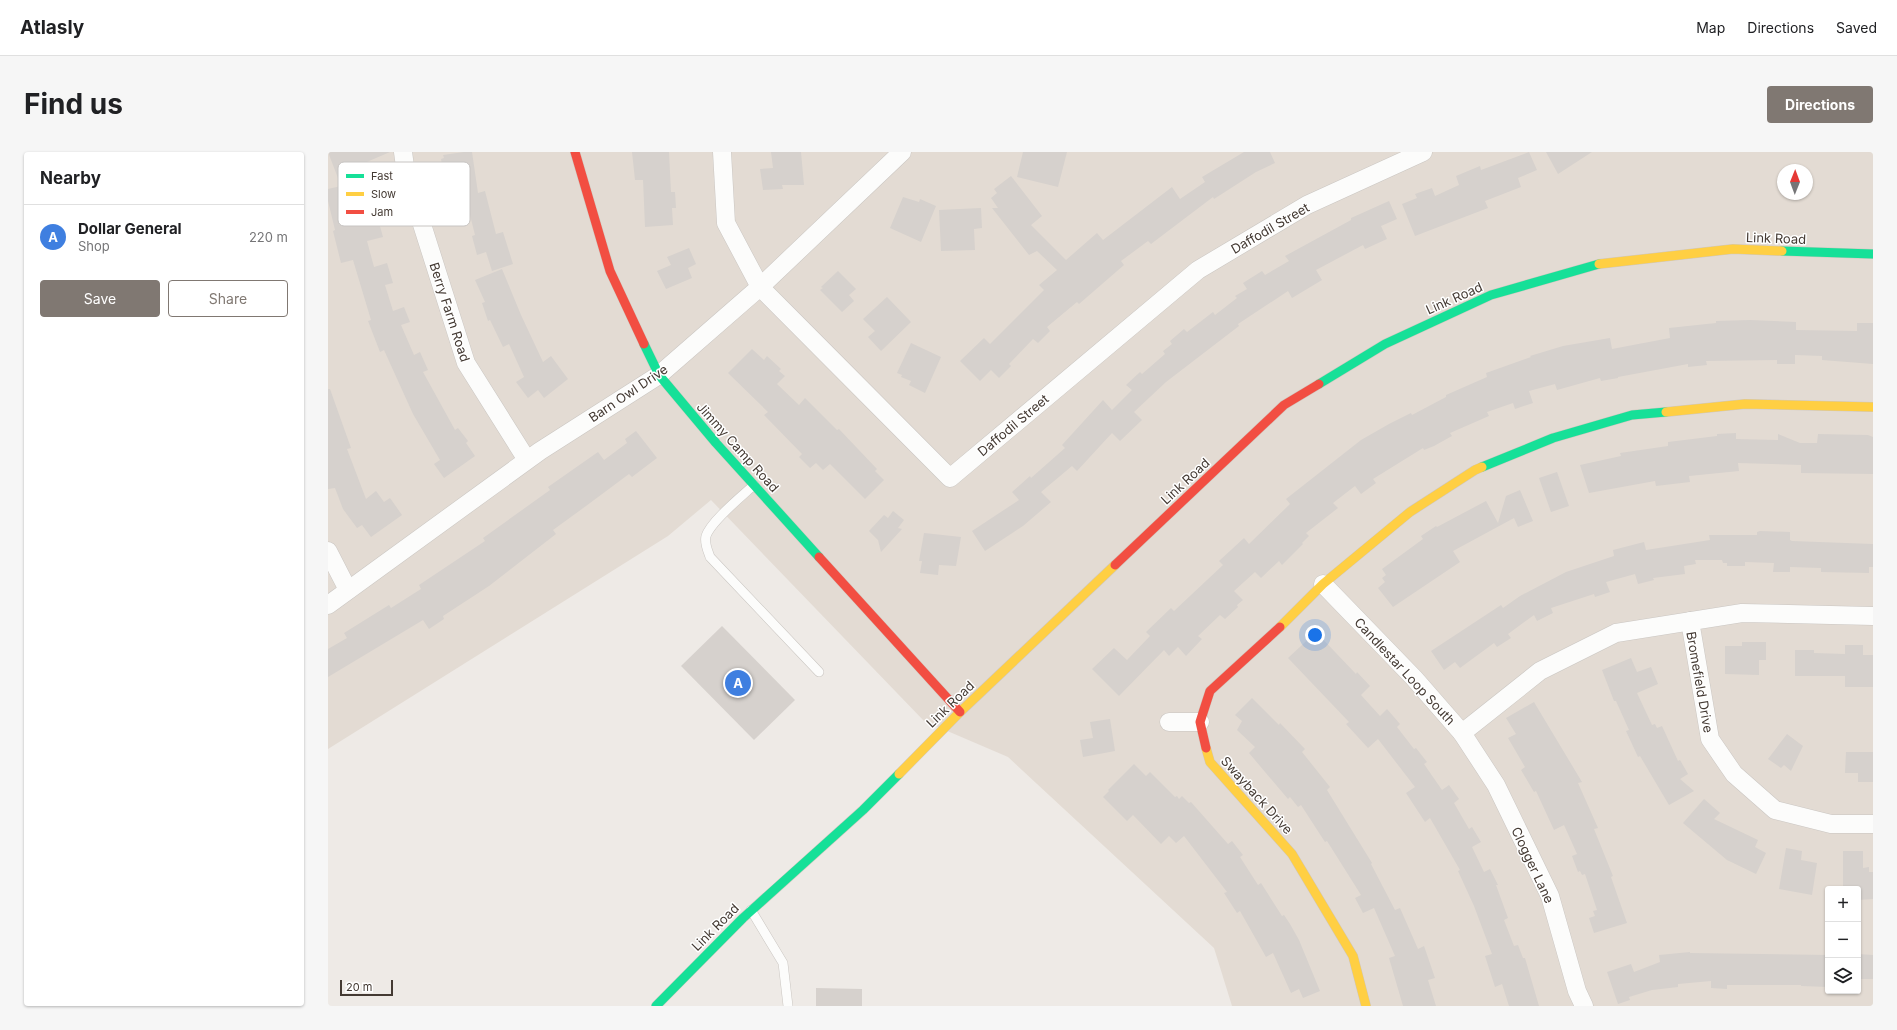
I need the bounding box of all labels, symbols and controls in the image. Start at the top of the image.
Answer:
text: Atlasly [20,16,84,39]
text: Map [1696,19,1725,36]
text: Directions [1747,19,1814,36]
text: Saved [1836,19,1877,36]
button: Directions [1767,86,1873,123]
text: Find us [24,87,123,121]
legend [338,162,470,226]
north arrow [1777,164,1813,200]
text: Nearby [40,168,101,188]
text: Fast [371,169,393,183]
text: Slow [371,187,396,201]
street label: Daffodil Street [1228,199,1312,257]
text: Jam [371,205,393,219]
text: Dollar General [78,219,182,238]
text: A [48,229,58,245]
text: 220 m [249,229,288,245]
street label: Link Road [1746,229,1806,247]
text: Shop [78,238,110,254]
street label: Berry Farm Road [426,260,474,364]
street label: Link Road [1423,278,1485,318]
button: Save [40,280,160,317]
button: Share [168,280,288,317]
street label: Barn Owl Drive [585,361,671,425]
street label: Daffodil Street [974,391,1052,459]
street label: Jimmy Camp Road [693,399,783,495]
street label: Link Road [1157,455,1213,507]
street label: Candlestar Loop South [1351,614,1459,728]
your location [1305,625,1325,645]
street label: Bromefield Drive [1683,630,1717,734]
pin: A [725,668,751,698]
street label: Link Road [923,677,977,731]
street label: Swayback Drive [1218,753,1296,837]
street label: Clogger Lane [1508,824,1558,906]
map controls [1825,886,1861,994]
button: + [1825,886,1861,922]
street label: Link Road [688,900,742,954]
button: − [1825,922,1861,958]
button: layers [1825,958,1861,994]
scale bar [340,978,393,997]
text: 20 m [346,980,372,994]

